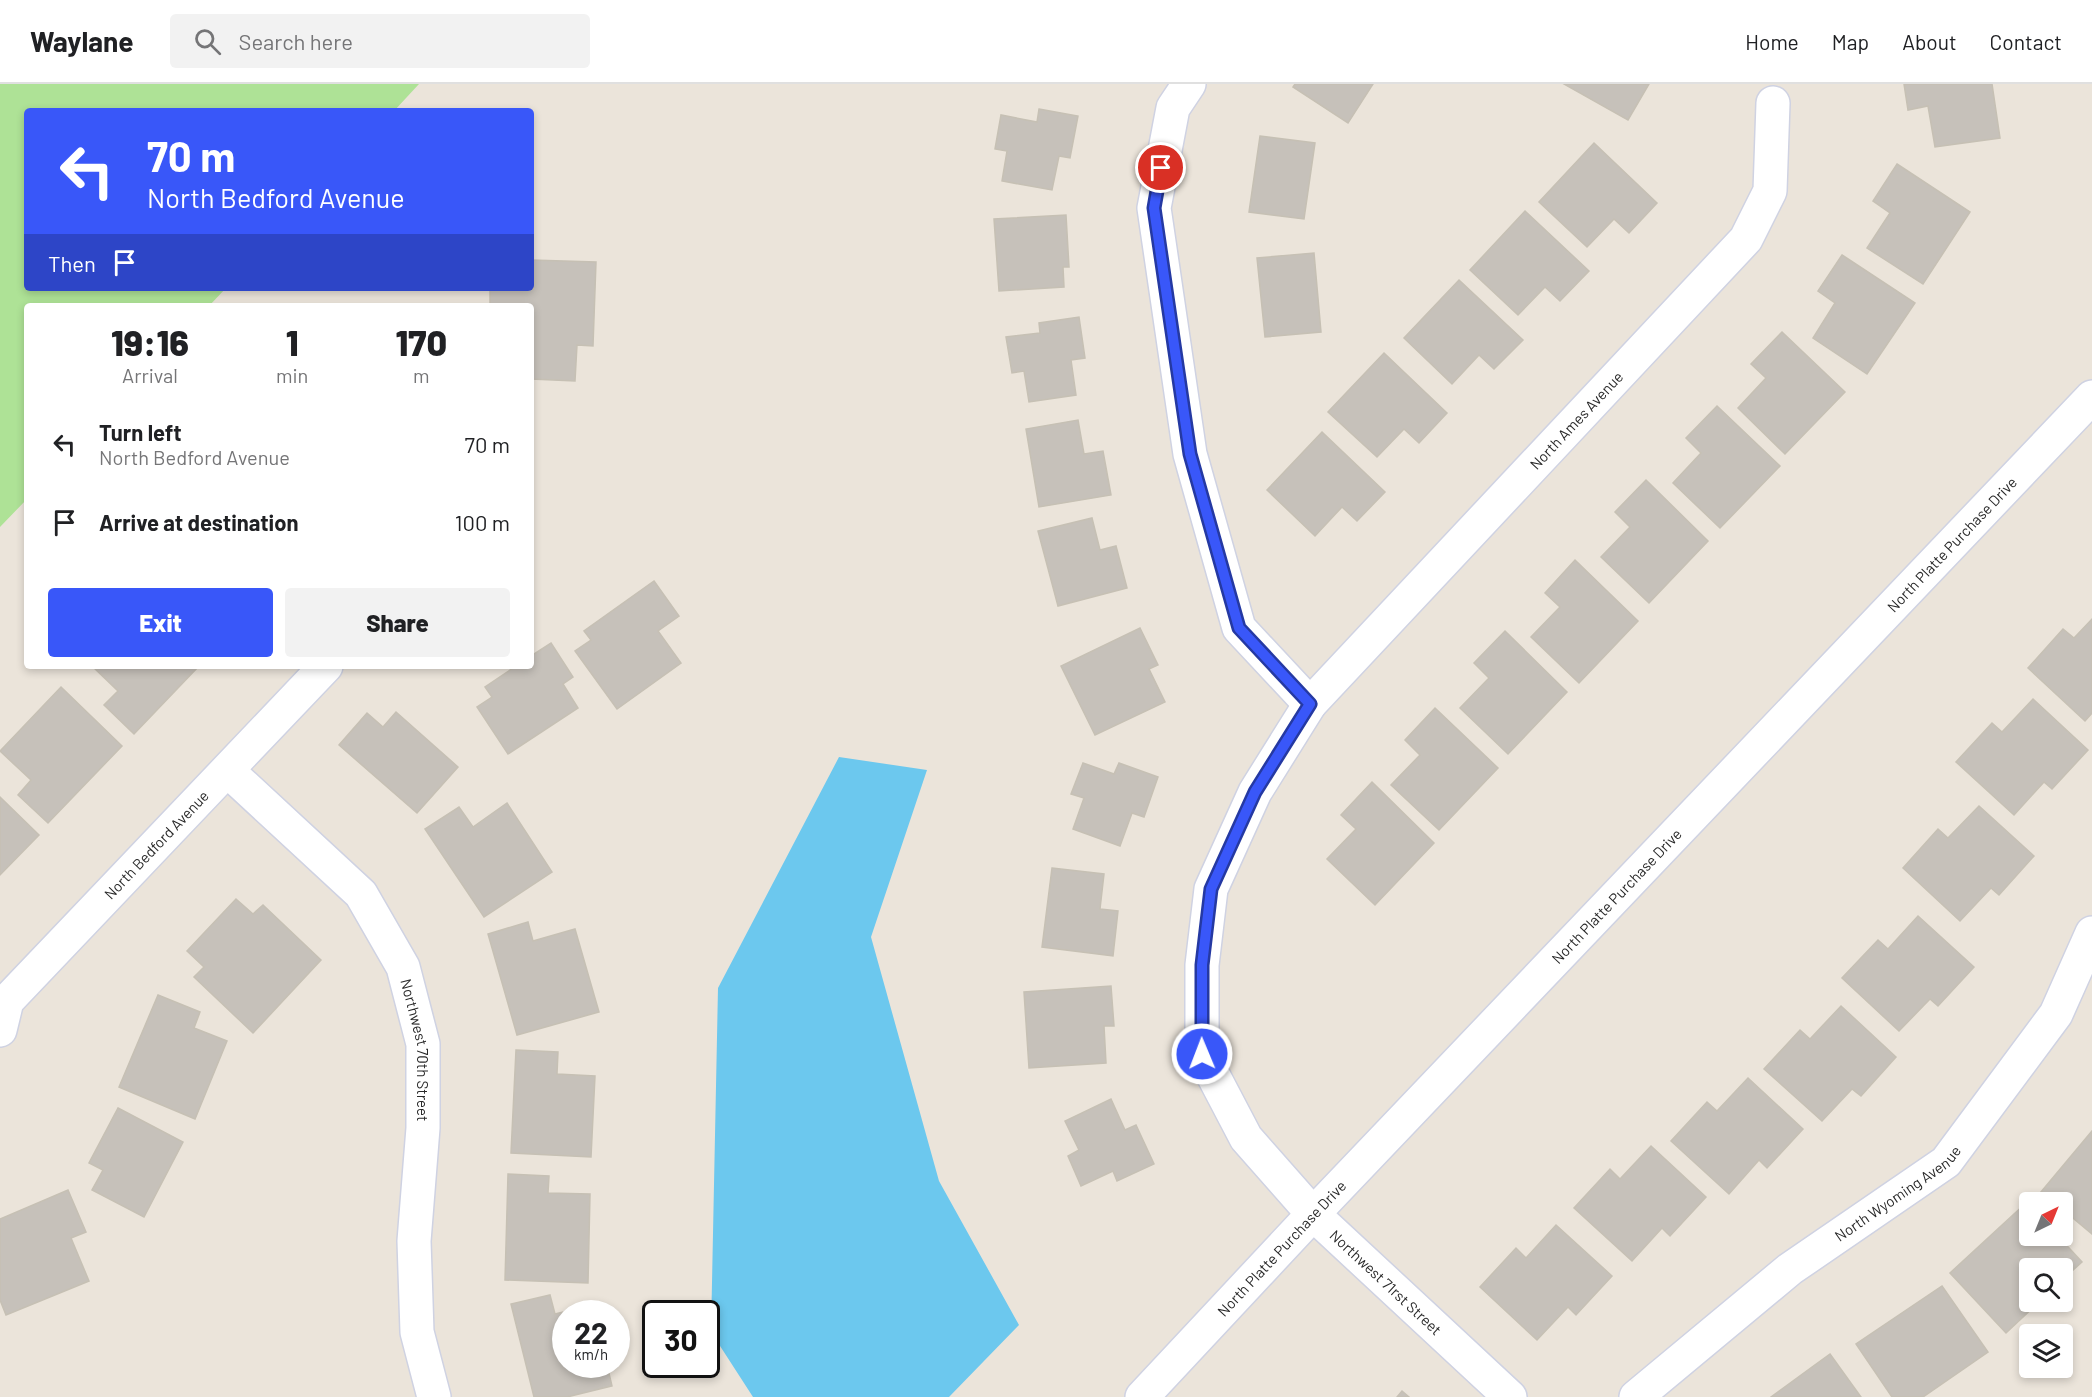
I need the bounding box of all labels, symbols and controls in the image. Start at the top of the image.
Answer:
search box [170,14,590,68]
text: Waylane [30,24,134,58]
icon: search [191,25,224,58]
text: Search here [239,28,353,54]
text: Home [1745,29,1799,54]
text: Map [1832,29,1869,54]
text: About [1902,29,1957,54]
text: Contact [1990,29,2062,54]
text: 70 m [147,130,235,180]
icon: left [48,132,126,210]
pin [1135,142,1186,193]
icon: arrive [1144,151,1177,184]
text: North Bedford Avenue [147,181,405,213]
icon: arrive [108,246,141,279]
text: Then [48,250,96,276]
text: 19:16 [111,320,189,363]
text: 1 [286,320,299,363]
text: 170 [395,320,447,363]
text: Arrival [122,363,178,387]
text: min [276,363,308,387]
text: m [413,363,429,387]
street label: North Ames Avenue [1526,367,1626,473]
text: Turn left [99,419,182,445]
icon: left [48,428,81,461]
text: 70 m [465,431,510,457]
text: North Bedford Avenue [99,445,290,469]
street label: North Platte Purchase Drive [1883,473,2020,615]
icon: arrive [48,506,81,539]
text: Arrive at destination [99,509,298,535]
text: 100 m [455,509,510,535]
button: Exit [48,588,273,657]
button: Share [285,588,510,657]
street label: North Bedford Avenue [100,786,212,903]
street label: North Platte Purchase Drive [1548,825,1685,967]
street label: Northwest 70th Street [397,977,432,1121]
position arrow [1170,1022,1234,1086]
street label: North Wyoming Avenue [1831,1142,1964,1245]
street label: North Platte Purchase Drive [1213,1176,1350,1320]
north arrow [2019,1192,2073,1246]
map controls [2019,1192,2073,1378]
street label: Northwest 71rst Street [1327,1226,1445,1338]
button: search [2019,1258,2073,1312]
speed limit sign: 30 [642,1300,720,1378]
text: 22 [574,1314,608,1350]
button: layers [2019,1324,2073,1378]
text: km/h [574,1345,608,1363]

